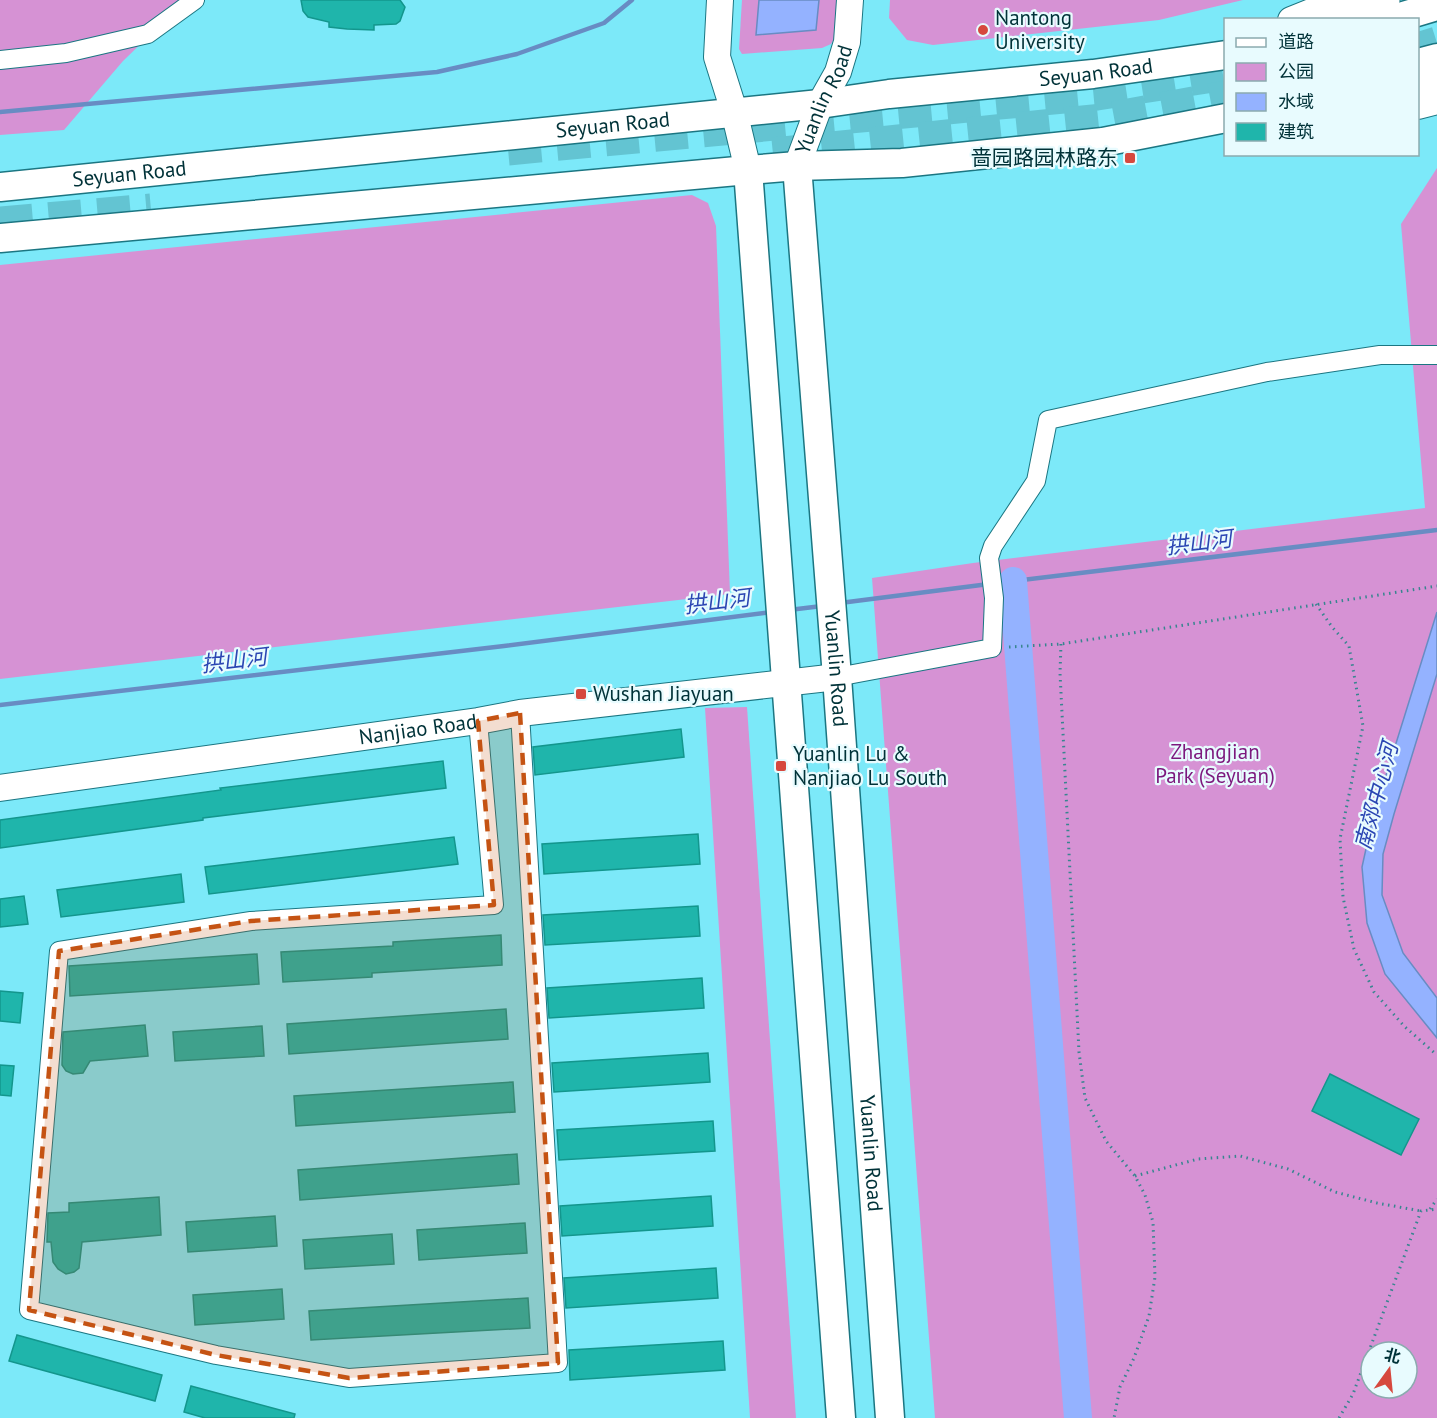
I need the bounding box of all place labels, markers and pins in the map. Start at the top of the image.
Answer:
place label: Nantong University [995,4,1085,55]
marker: Nantong University [976,23,990,37]
place label: 啬园路园林路东 [971,144,1118,171]
marker: 啬园路园林路东 [1123,151,1137,165]
place label: Wushan Jiayuan [593,680,734,707]
marker: Wushan Jiayuan [574,687,588,701]
place label: Yuanlin Lu & Nanjiao Lu South [793,740,947,791]
marker: Yuanlin Lu & Nanjiao Lu South [774,759,788,773]

